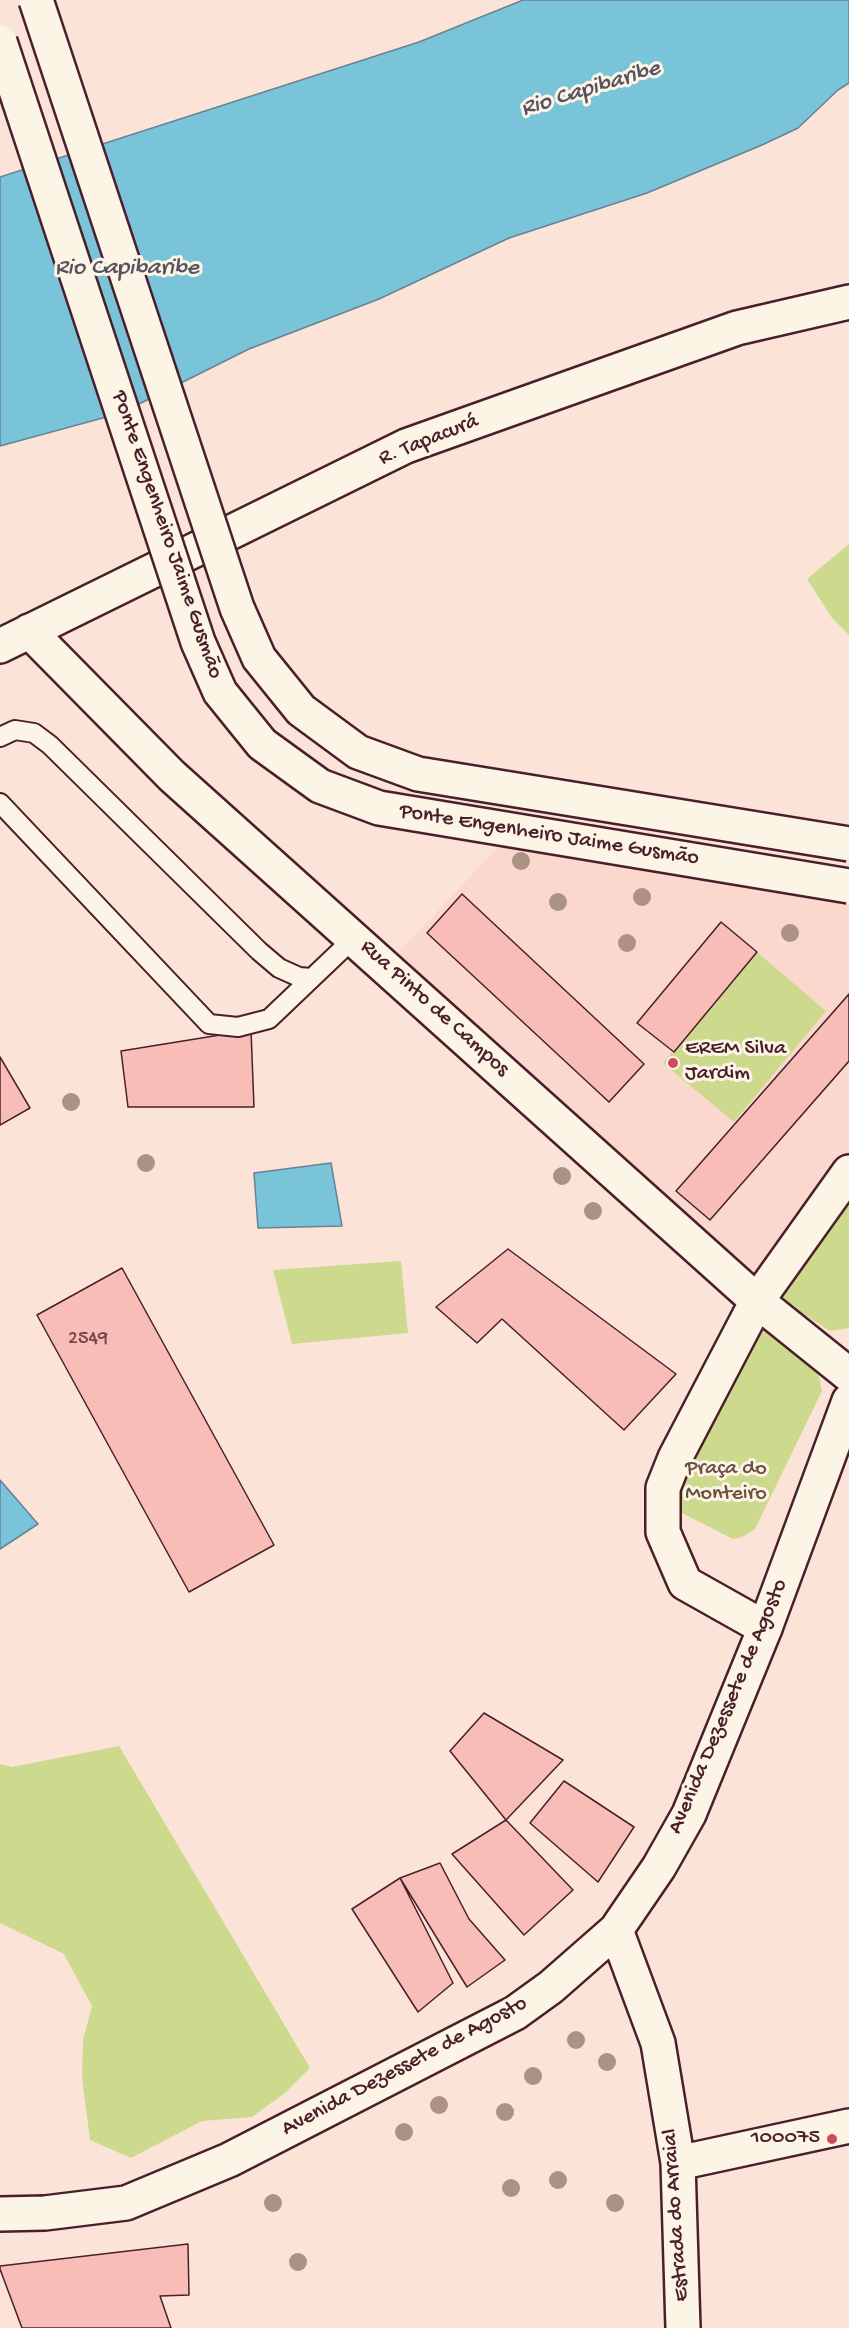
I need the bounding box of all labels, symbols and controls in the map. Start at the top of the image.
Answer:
water label: Rio Capibaribe [518,55,664,125]
water label: Rio Capibaribe [55,255,199,283]
street label: Ponte Engenheiro Jaime Gusmão [104,388,228,682]
street label: R. Tapacurá [375,409,483,473]
street label: Ponte Engenheiro Jaime Gusmão [397,799,701,873]
street label: Rua Pinto de Campos [354,935,514,1083]
place label: EREM Silva Jardim [685,1037,786,1088]
marker: EREM Silva Jardim [666,1056,680,1070]
house number: 2549 [68,1328,108,1352]
park label: Praça do Monteiro [685,1457,767,1508]
street label: Avenida Dezessete de Agosto [663,1576,795,1838]
street label: Avenida Dezessete de Agosto [278,1991,532,2143]
place label: 100075 [751,2126,820,2152]
street label: Estrada do Arraial [658,2128,696,2302]
marker: 100075 [825,2132,839,2146]

